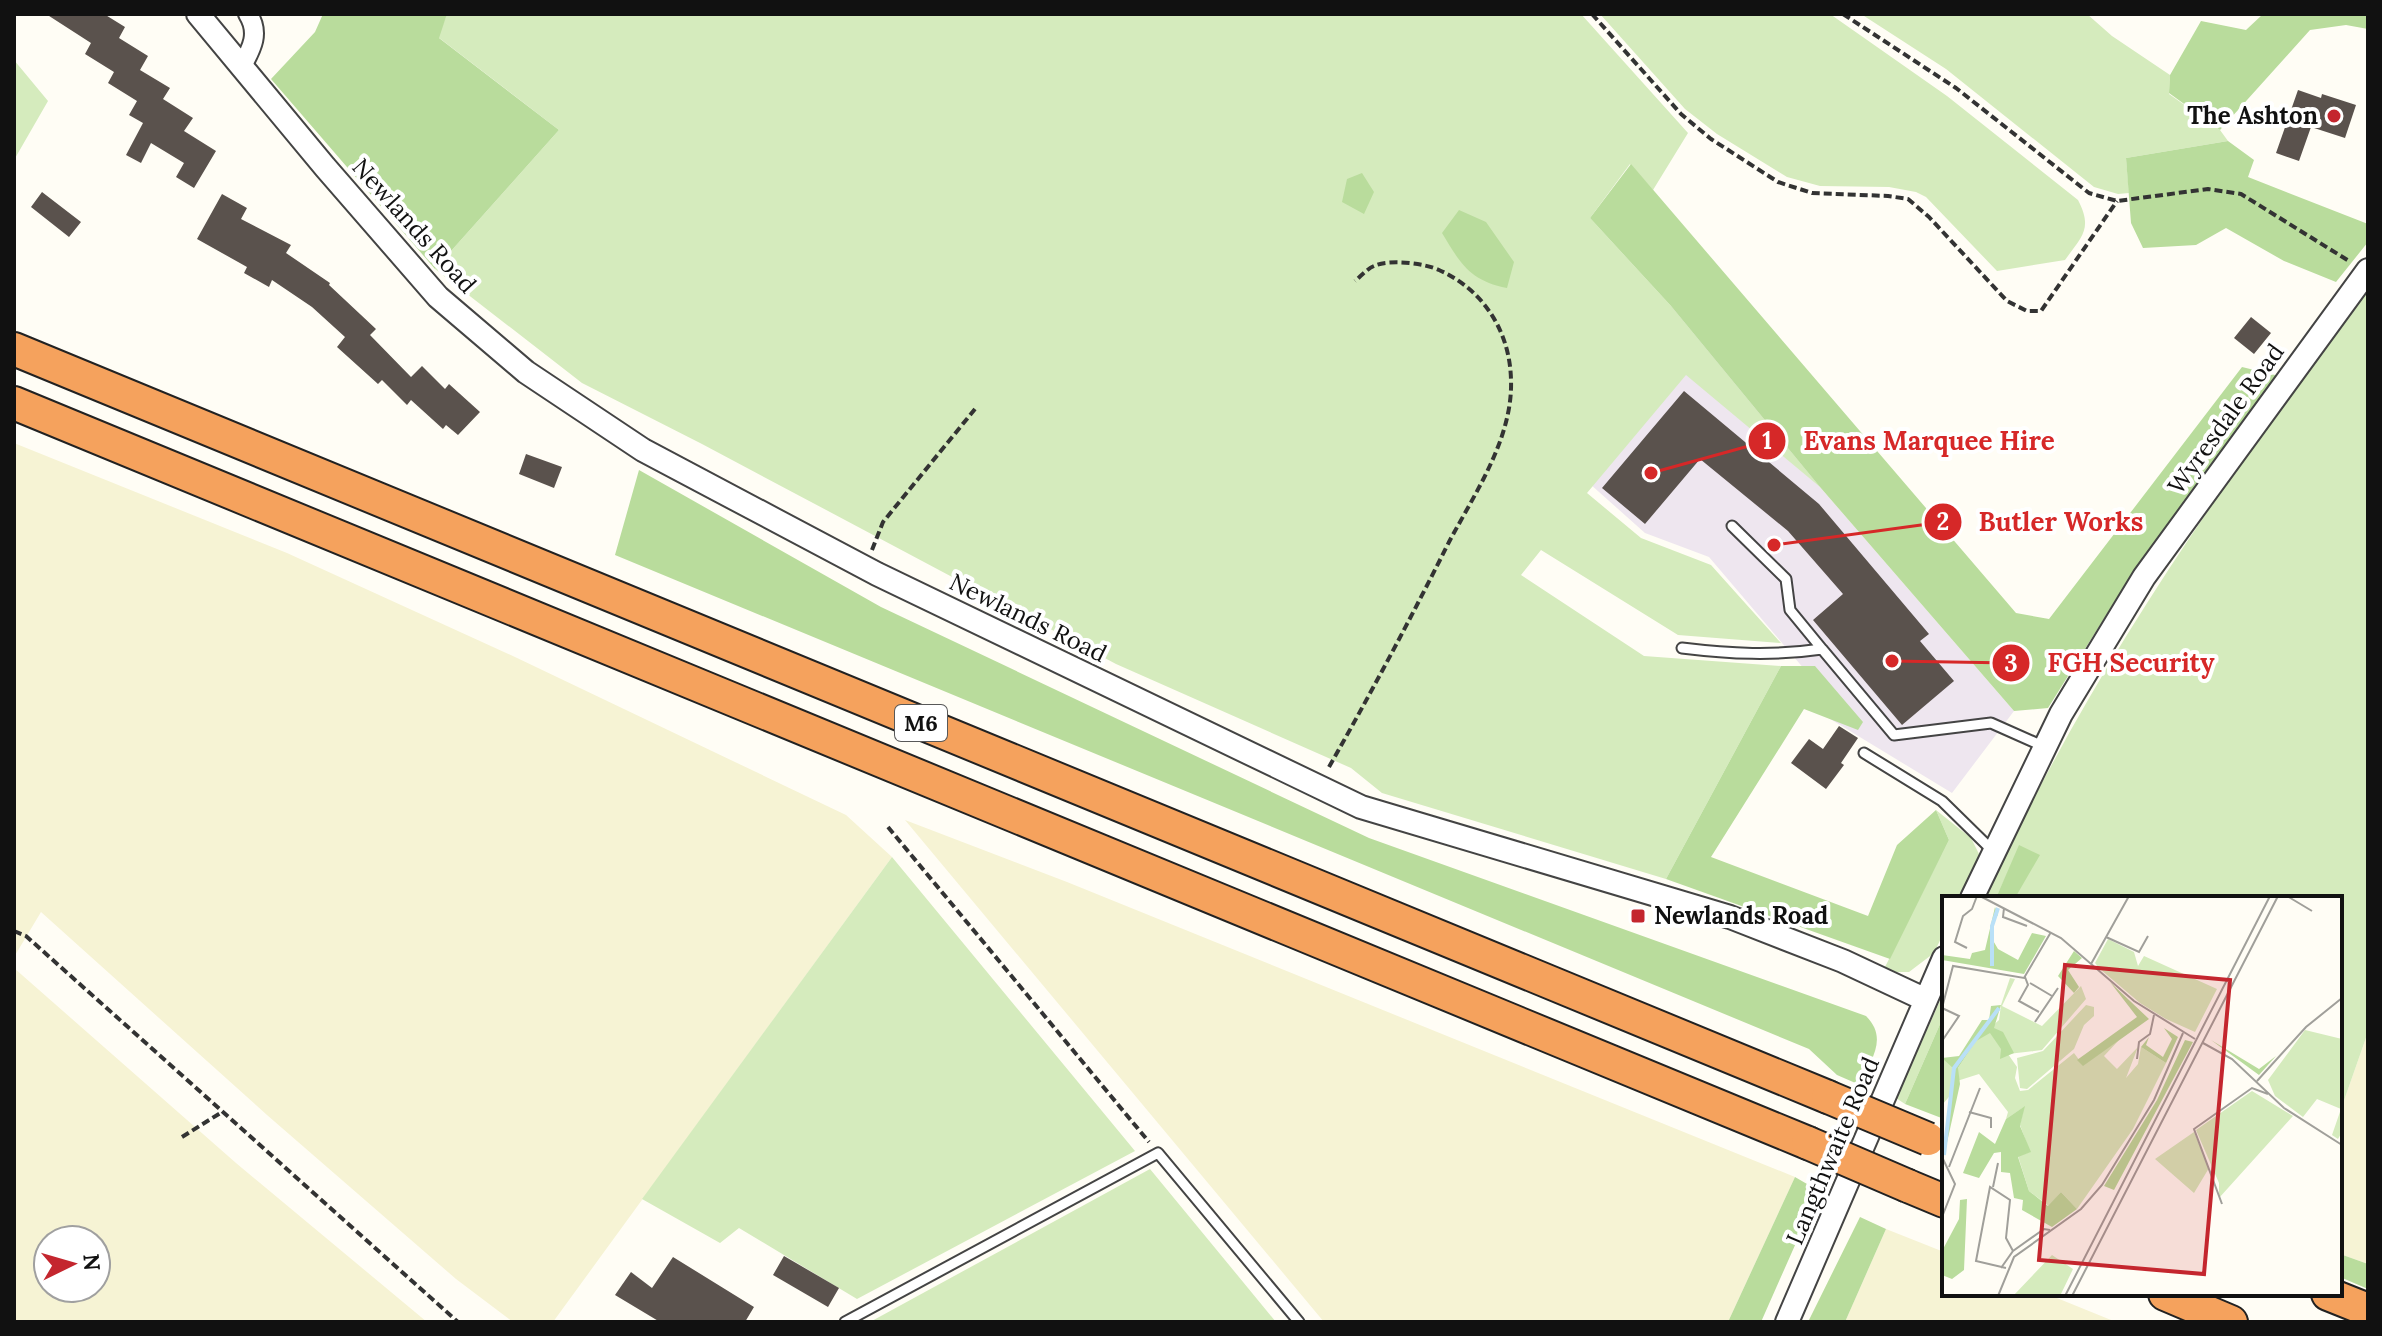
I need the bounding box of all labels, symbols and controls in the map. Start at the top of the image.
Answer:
place label: The Ashton [2187,100,2318,131]
marker: The Ashton [2325,107,2343,125]
street label: Newlands Road [346,152,483,300]
street label: Wyresdale Road [2161,337,2291,500]
callout: Evans Marquee Hire [1747,416,2071,466]
text: Evans Marquee Hire [1803,424,2055,457]
text: 1 [1762,425,1772,456]
callout: Butler Works [1923,497,2160,547]
text: Butler Works [1979,505,2143,538]
text: 2 [1937,506,1949,537]
street label: Newlands Road [945,566,1112,669]
callout: FGH Security [1991,638,2231,688]
text: FGH Security [2047,646,2215,679]
text: 3 [2004,648,2018,679]
road number: M6 [895,705,947,741]
inset map [1942,896,2342,1296]
place label: Newlands Road [1654,900,1828,931]
marker: Newlands Road [1629,907,1647,925]
street label: Langthwaite Road [1779,1052,1886,1249]
north arrow [32,1224,112,1304]
text: N [77,1253,107,1272]

